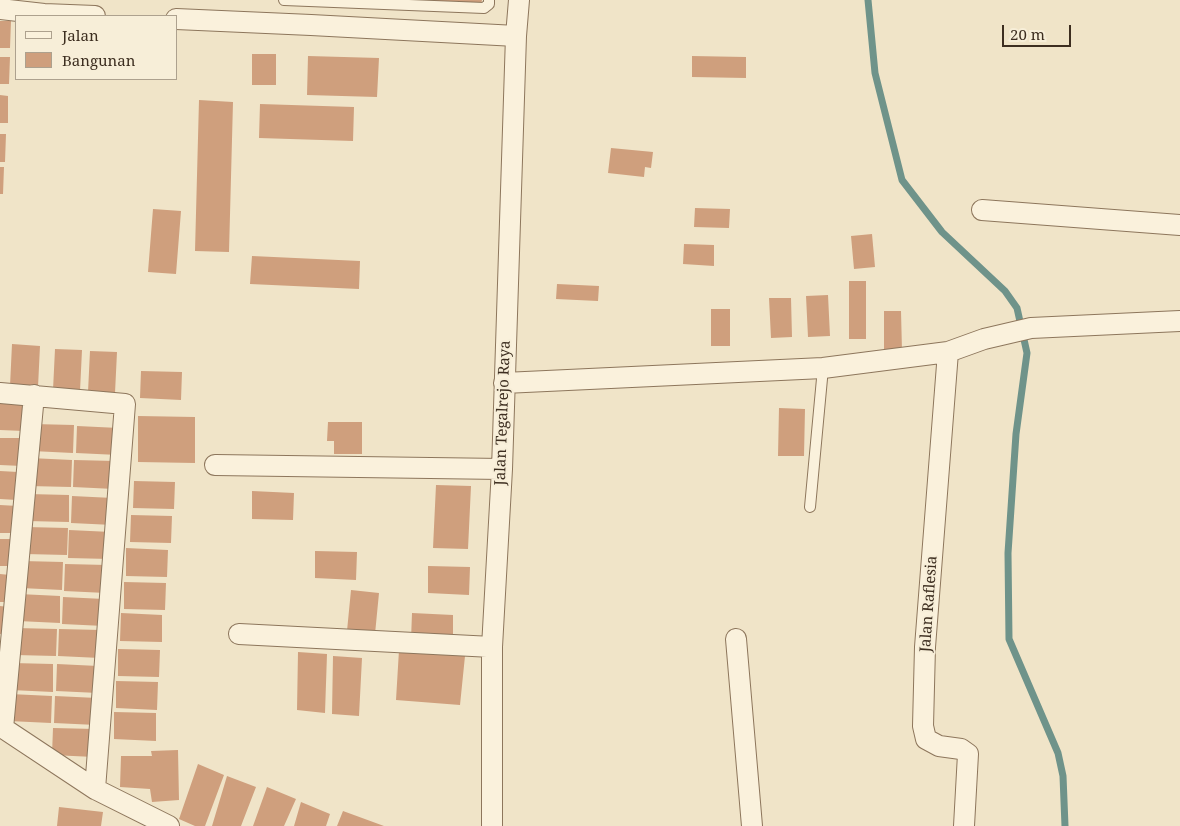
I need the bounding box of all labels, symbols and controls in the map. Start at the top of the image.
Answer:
legend [15,15,178,80]
scale bar [1005,15,1074,47]
text: 20 m [1010,24,1045,44]
text: Jalan [62,25,99,45]
text: Bangunan [62,50,135,70]
street label: Jalan Tegalrejo Raya [491,340,515,486]
street label: Jalan Raflesia [917,555,941,653]

